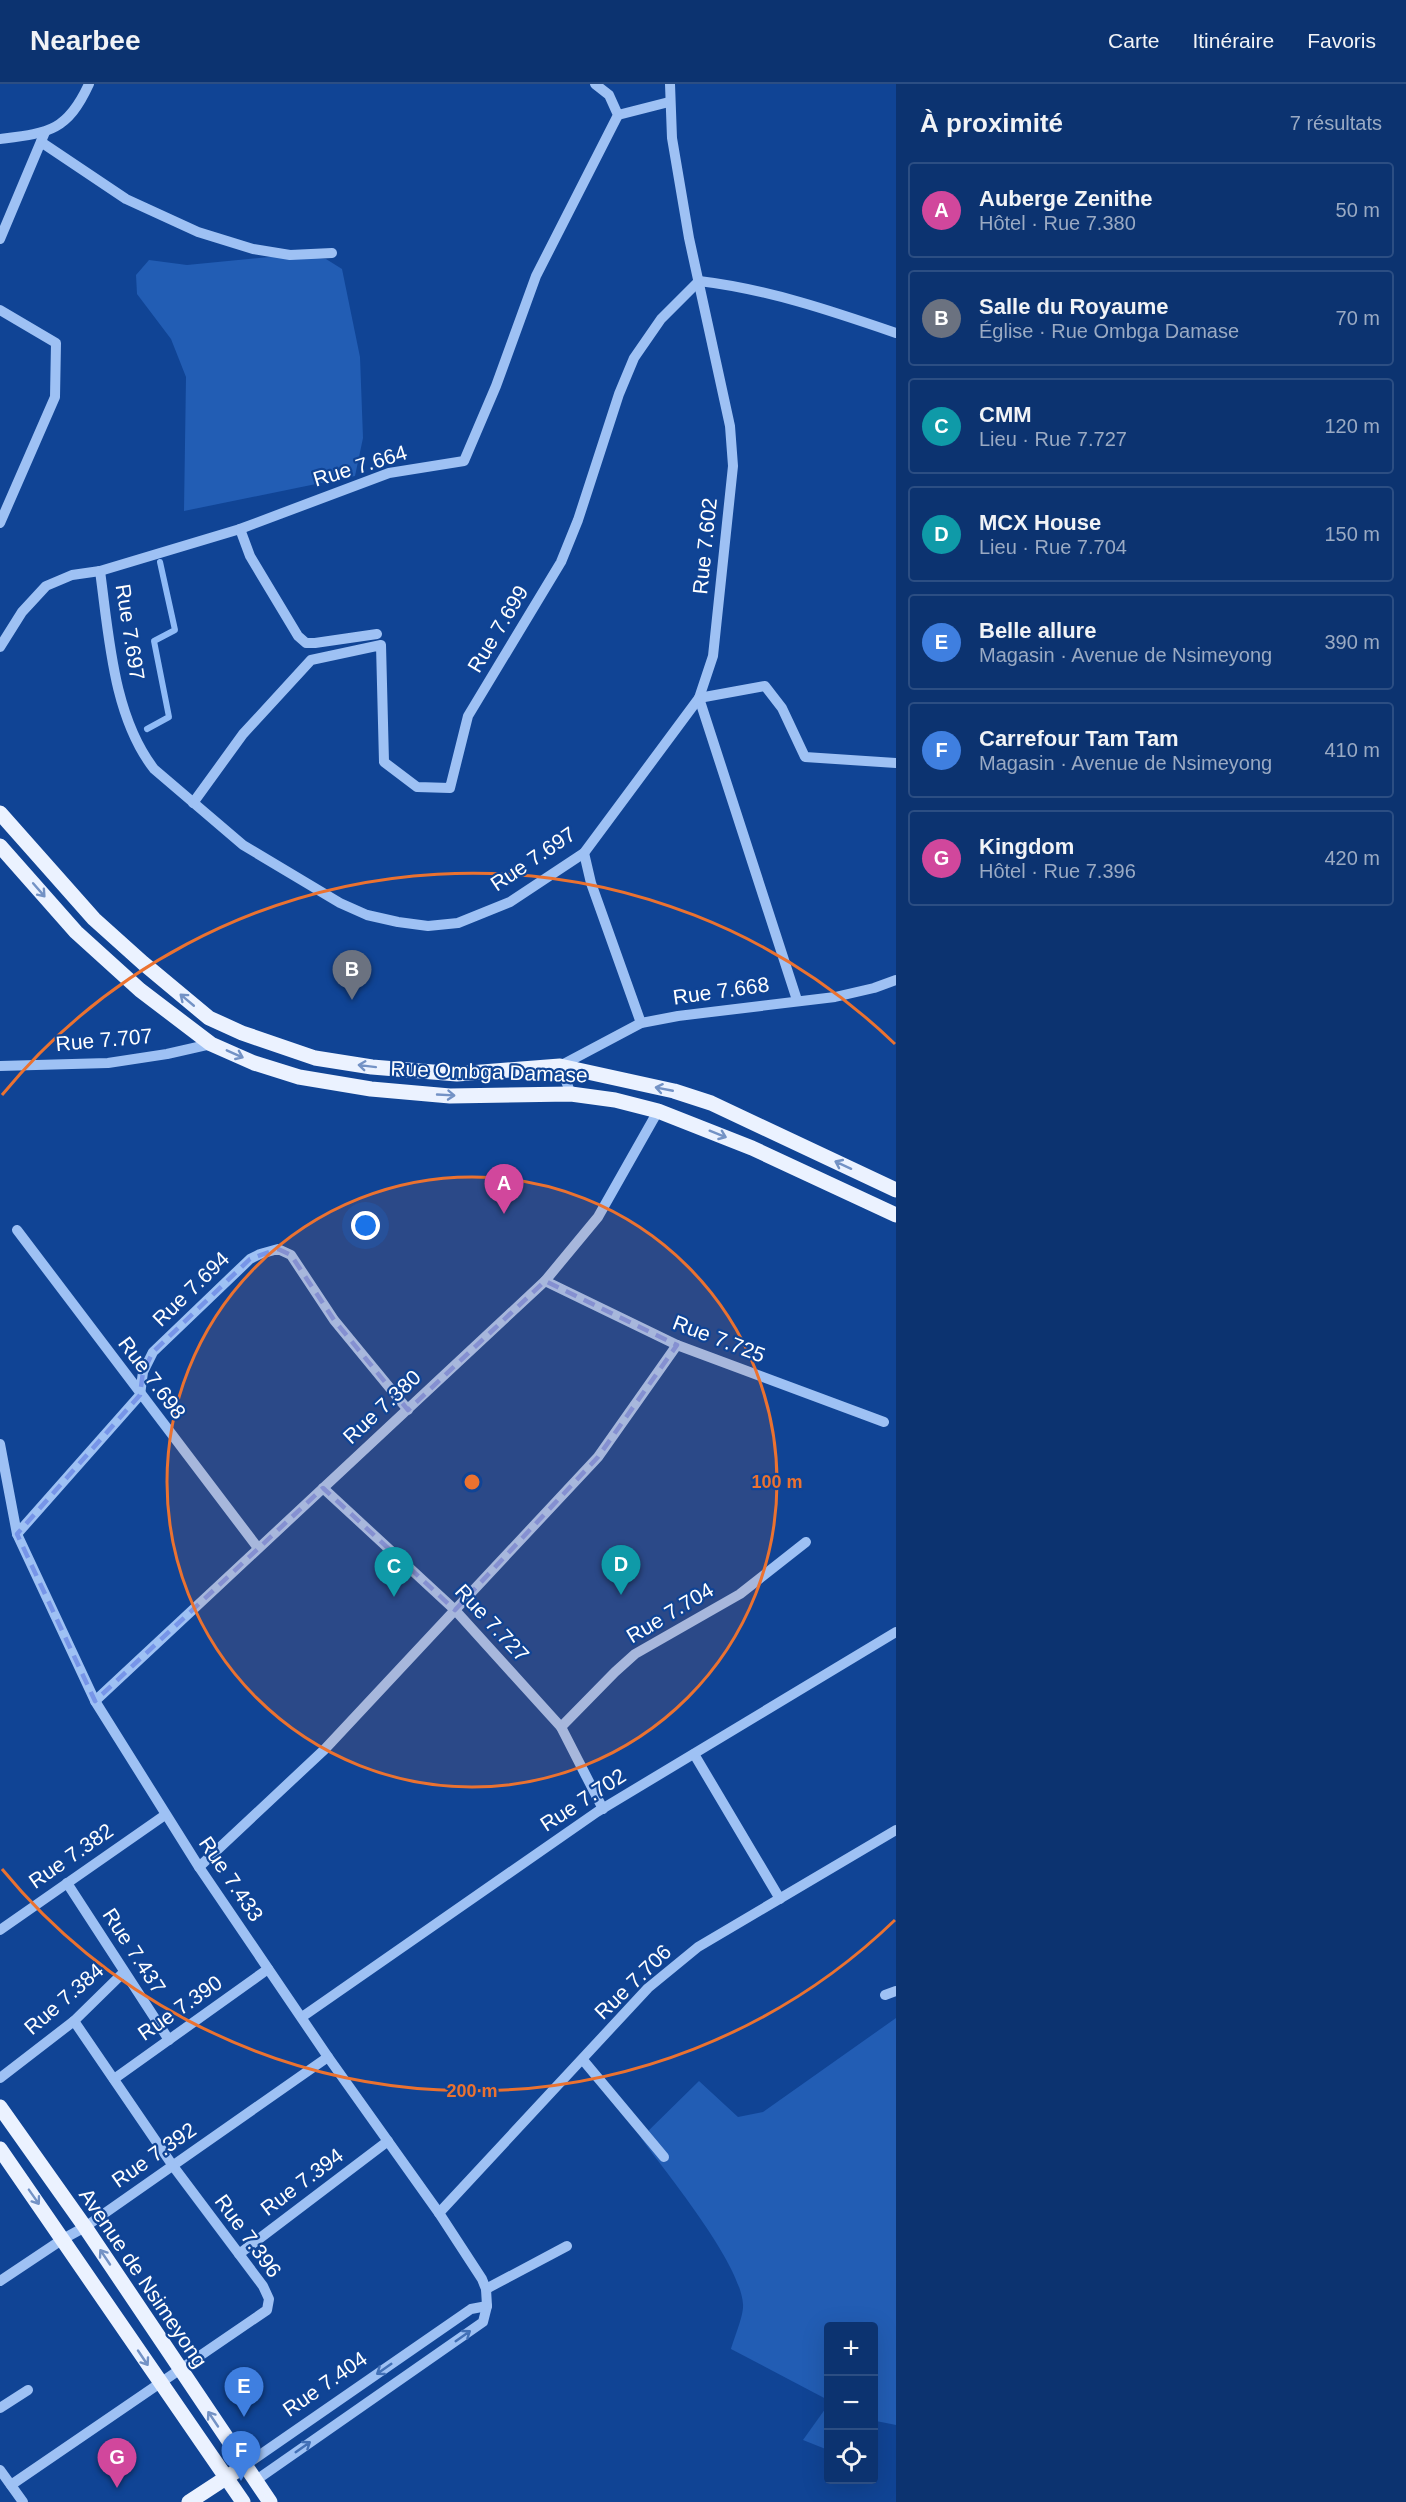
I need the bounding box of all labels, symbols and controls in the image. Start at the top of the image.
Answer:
text: Nearbee [30,25,141,56]
text: Carte [1108,29,1159,52]
text: Itinéraire [1192,29,1274,52]
text: Favoris [1307,29,1376,52]
text: À proximité [920,108,1063,138]
text: 7 résultats [1290,112,1382,134]
text: Auberge Zenithe [979,186,1153,211]
text: A [934,199,949,221]
text: 50 m [1336,199,1380,221]
text: Hôtel · Rue 7.380 [979,212,1136,234]
text: Salle du Royaume [979,294,1169,319]
text: B [934,307,949,329]
text: 70 m [1336,307,1380,329]
text: Église · Rue Ombga Damase [979,320,1239,342]
text: CMM [979,402,1032,427]
text: C [934,415,949,437]
text: 120 m [1324,415,1380,437]
text: Lieu · Rue 7.727 [979,428,1127,450]
street label: Rue 7.664 [310,440,410,491]
street label: Rue 7.602 [688,497,721,595]
text: MCX House [979,510,1101,535]
text: D [934,523,949,545]
text: 150 m [1324,523,1380,545]
text: Lieu · Rue 7.704 [979,536,1127,558]
street label: Rue 7.699 [463,581,532,676]
street label: Rue 7.697 [112,582,149,682]
text: Belle allure [979,618,1096,643]
text: E [935,631,948,653]
text: 390 m [1324,631,1380,653]
text: Magasin · Avenue de Nsimeyong [979,644,1272,666]
text: Carrefour Tam Tam [979,726,1179,751]
text: F [935,739,948,761]
text: 410 m [1324,739,1380,761]
text: Magasin · Avenue de Nsimeyong [979,752,1272,774]
street label: Rue 7.697 [486,822,579,895]
text: Kingdom [979,834,1074,859]
text: G [934,847,949,869]
text: 420 m [1324,847,1380,869]
text: Hôtel · Rue 7.396 [979,860,1136,882]
one-way arrow [32,882,46,897]
pin: B [332,950,372,1000]
street label: Rue 7.668 [671,972,771,1009]
one-way arrow [179,993,195,1006]
street label: Rue 7.707 [55,1024,153,1055]
one-way arrow [226,1050,244,1061]
street label: Rue Ombga Damase [390,1057,588,1086]
one-way arrow [358,1060,378,1071]
one-way arrow [655,1083,674,1094]
one-way arrow [435,1090,455,1101]
one-way arrow [709,1130,727,1141]
one-way arrow [834,1159,852,1170]
pin: A [484,1164,524,1214]
your location [351,1211,380,1240]
street label: Rue 7.694 [148,1246,234,1331]
street label: Rue 7.725 [670,1310,769,1367]
street label: Rue 7.698 [114,1332,191,1423]
street label: Rue 7.380 [338,1365,425,1448]
centre of rings [462,1472,482,1492]
text: 100 m [751,1472,803,1492]
pin: D [602,1546,640,1595]
pin: C [374,1548,414,1597]
street label: Rue 7.704 [622,1578,717,1647]
street label: Rue 7.727 [451,1579,534,1666]
street label: Rue 7.702 [536,1764,630,1836]
street label: Rue 7.382 [24,1818,117,1893]
street label: Rue 7.433 [195,1832,268,1925]
street label: Rue 7.437 [98,1904,170,1998]
street label: Rue 7.706 [590,1940,676,2024]
street label: Rue 7.384 [20,1958,108,2039]
street label: Rue 7.390 [133,1970,226,2045]
text: 200 m [446,2081,498,2101]
street label: Rue 7.392 [107,2117,200,2192]
street label: Rue 7.394 [256,2143,348,2220]
street label: Avenue de Nsimeyong [75,2184,212,2372]
one-way arrow [28,2188,40,2205]
street label: Rue 7.396 [211,2190,286,2282]
one-way arrow [99,2250,111,2266]
map controls [824,2322,878,2484]
button: + [824,2322,878,2376]
one-way arrow [454,2330,470,2342]
street label: Rue 7.404 [278,2346,371,2421]
one-way arrow [137,2350,149,2366]
one-way arrow [377,2363,393,2375]
pin: E [224,2368,264,2417]
button: − [824,2376,878,2430]
one-way arrow [207,2412,219,2428]
button: locate [824,2430,878,2484]
pin: F [222,2432,260,2481]
pin: G [98,2438,136,2488]
one-way arrow [294,2441,310,2453]

